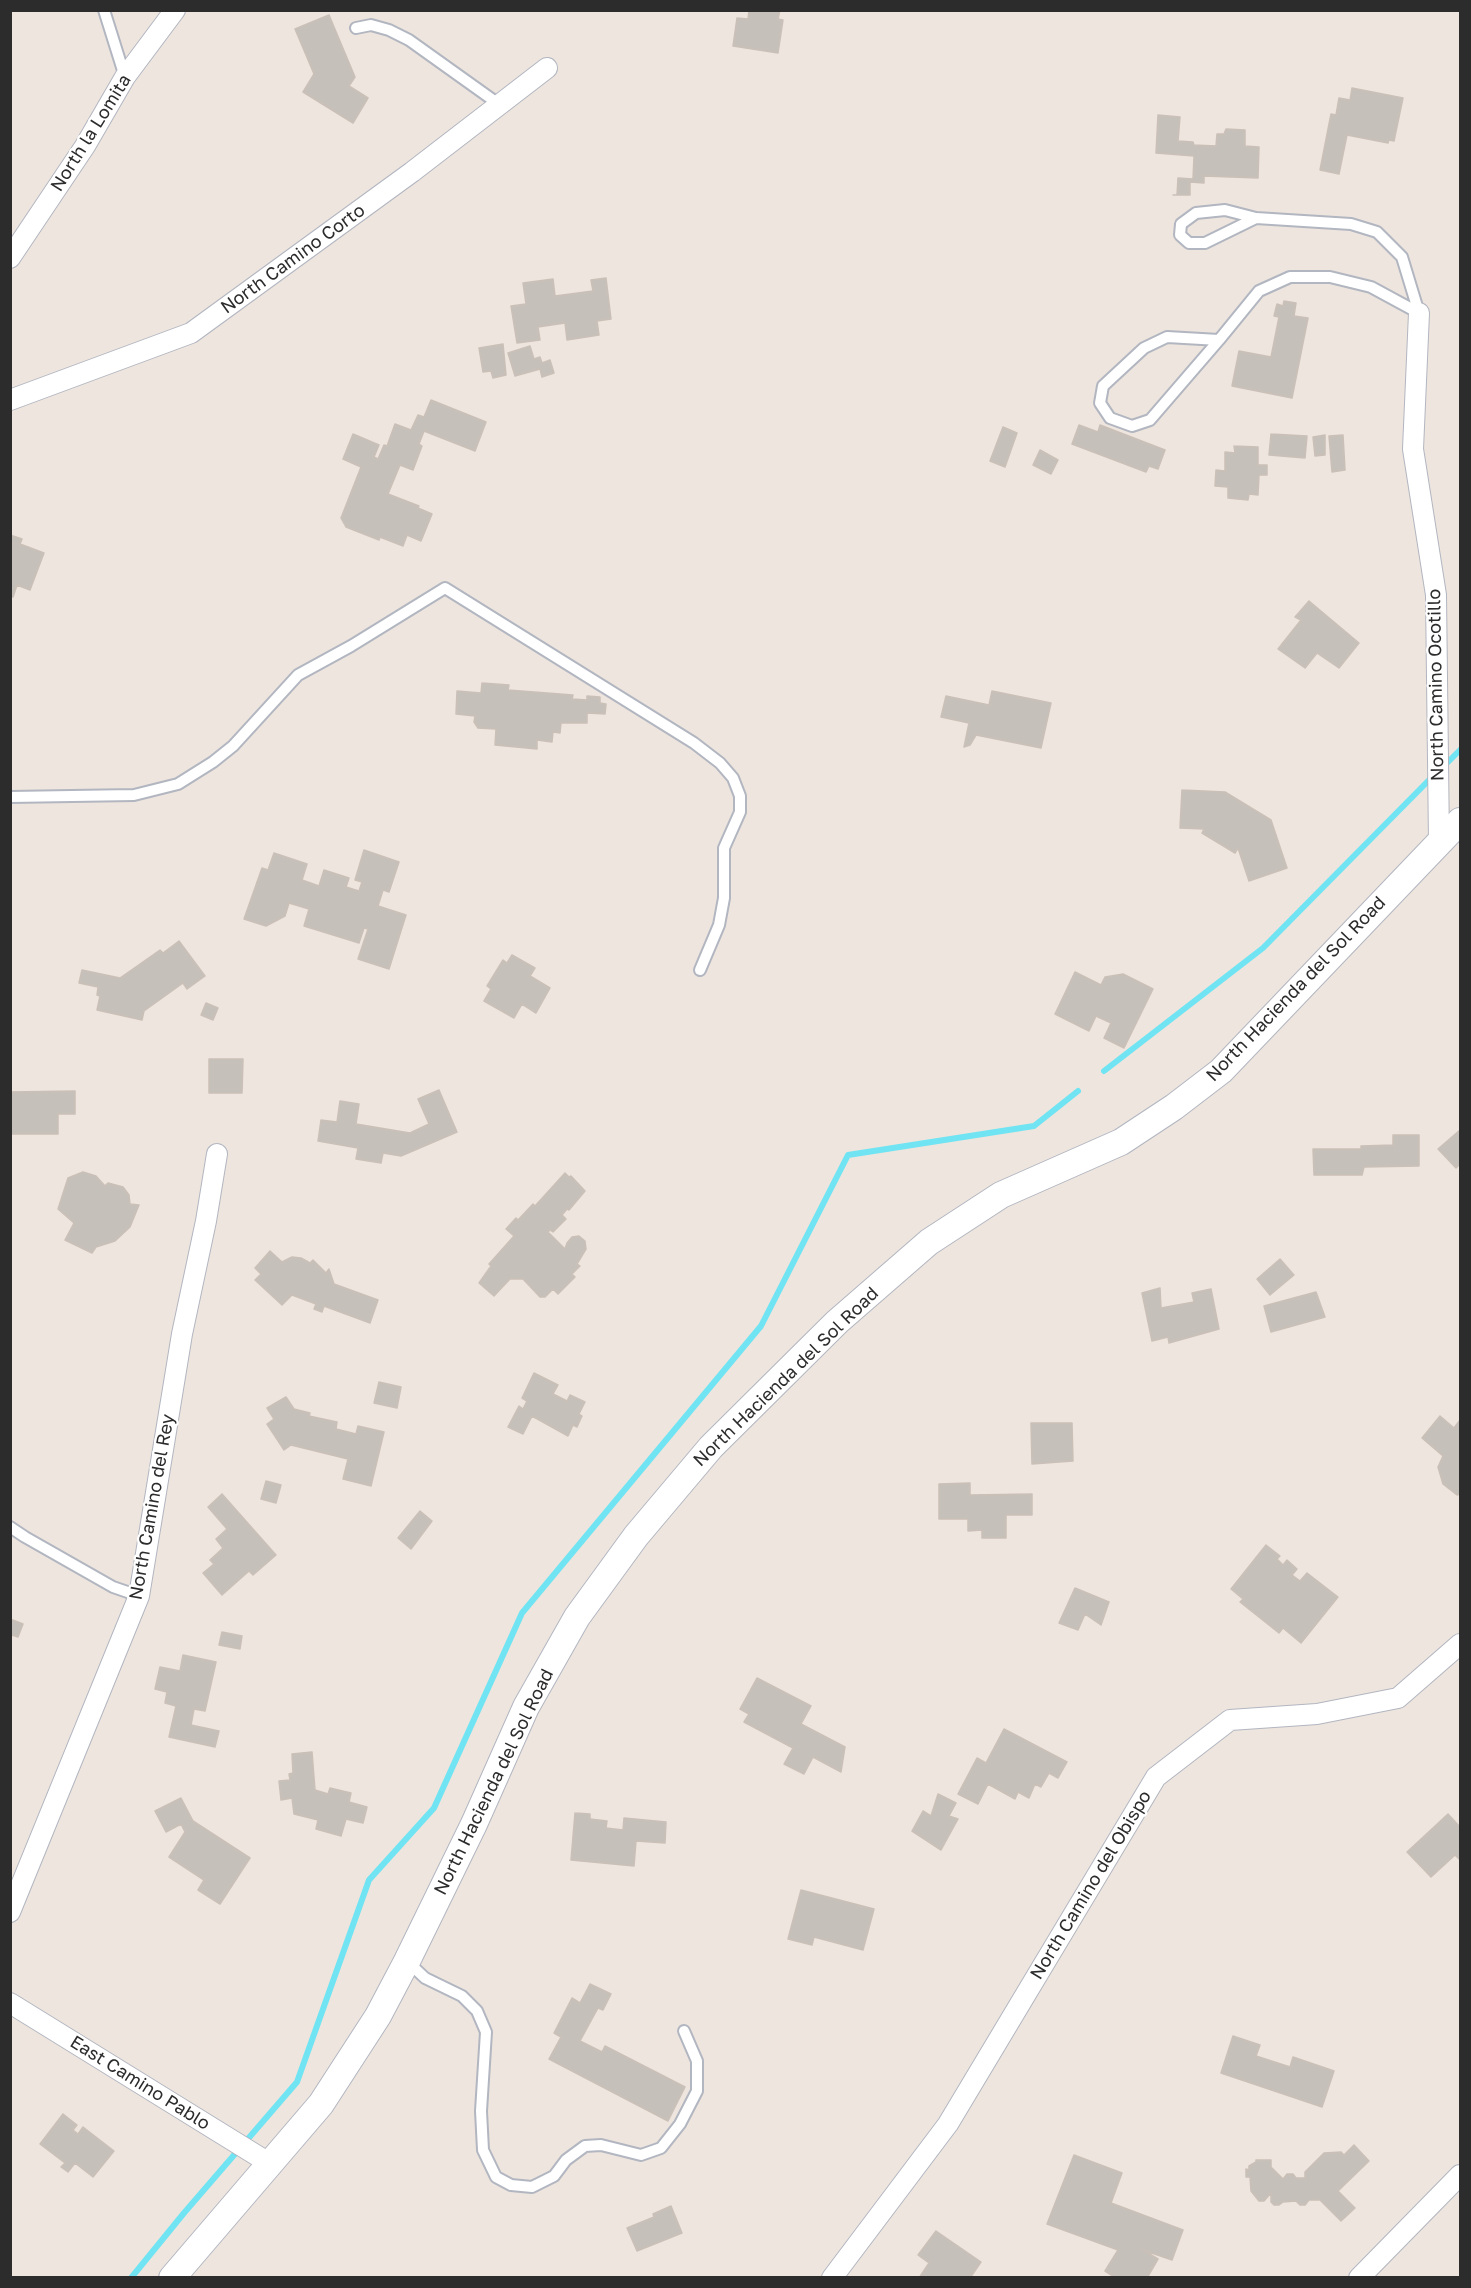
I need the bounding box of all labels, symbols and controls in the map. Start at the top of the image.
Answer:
street label: North la Lomita [46,70,136,196]
street label: North Camino Corto [217,200,369,318]
street label: North Camino Ocotillo [1424,589,1448,781]
street label: North Hacienda del Sol Road [1202,892,1390,1086]
street label: North Hacienda del Sol Road [689,1283,883,1471]
street label: North Camino del Rey [125,1412,179,1602]
street label: North Hacienda del Sol Road [430,1665,558,1899]
street label: North Camino del Obispo [1026,1787,1156,1983]
street label: East Camino Pablo [66,2031,214,2135]

